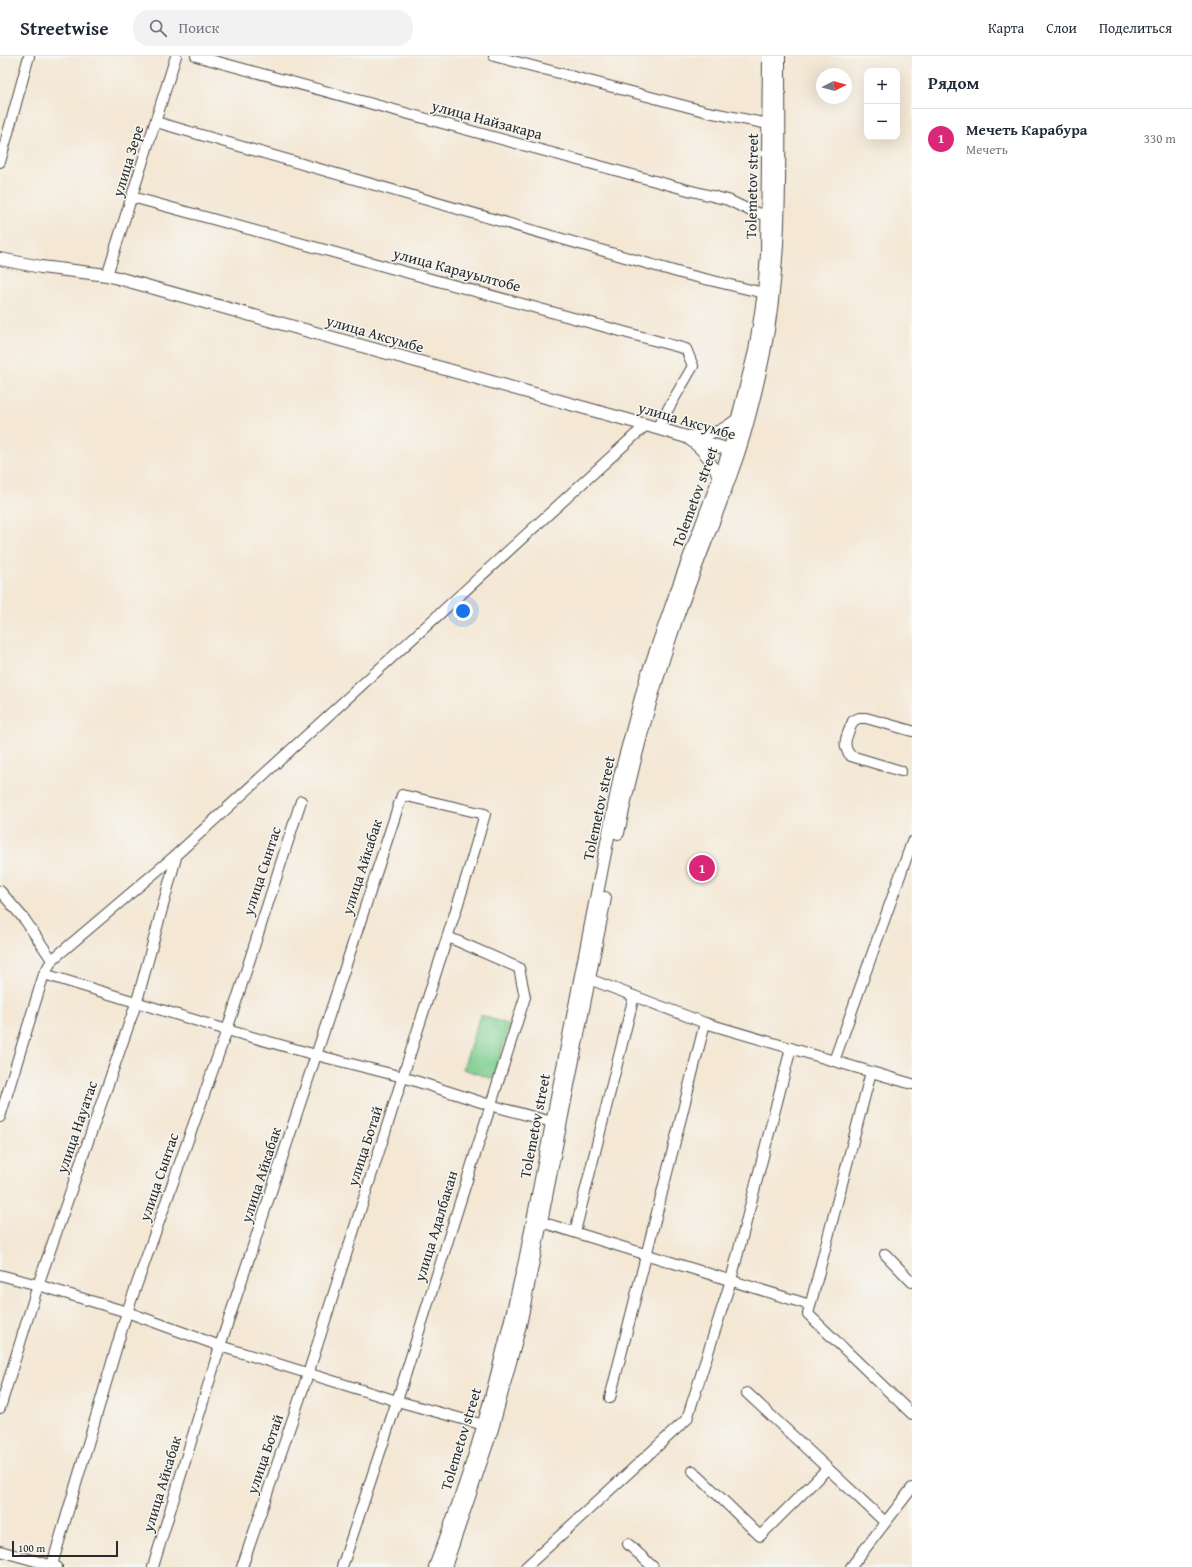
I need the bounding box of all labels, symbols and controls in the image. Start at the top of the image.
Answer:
search box [133,10,413,46]
text: Streetwise [20,14,109,42]
icon: search [147,17,169,39]
text: Поиск [179,17,219,38]
text: Карта [988,18,1024,38]
text: Слои [1046,18,1077,38]
text: Поделиться [1099,18,1172,38]
north arrow [816,68,852,104]
map controls [864,68,900,140]
button: + [864,68,900,104]
text: Рядом [928,70,979,95]
street label: улица Найзакара [429,94,546,145]
button: − [864,104,900,140]
text: Мечеть Карабура [966,119,1087,140]
street label: улица Зере [106,123,148,200]
text: 1 [938,129,944,148]
text: 330 m [1144,129,1176,148]
street label: Tolemetov street [740,132,763,239]
text: Мечеть [966,140,1008,159]
street label: улица Карауылтобе [390,242,523,297]
street label: улица Аксумбе [323,309,426,357]
street label: улица Аксумбе [635,396,738,444]
street label: Tolemetov street [667,443,723,550]
your location [453,601,473,621]
street label: Tolemetov street [577,753,620,862]
street label: улица Айкабак [336,816,387,918]
street label: улица Сынтас [237,823,286,919]
pin: 1 [689,853,715,883]
street label: Tolemetov street [514,1071,555,1180]
street label: улица Науатас [51,1077,102,1177]
street label: улица Ботай [341,1103,387,1190]
street label: улица Айкабак [235,1124,286,1226]
street label: улица Сынтас [133,1130,184,1225]
street label: улица Адалбакан [408,1168,462,1285]
street label: Tolemetov street [435,1384,486,1493]
street label: улица Ботай [241,1411,288,1498]
street label: улица Айкабак [137,1433,186,1535]
scale bar [12,1539,118,1558]
text: 100 m [18,1540,45,1556]

